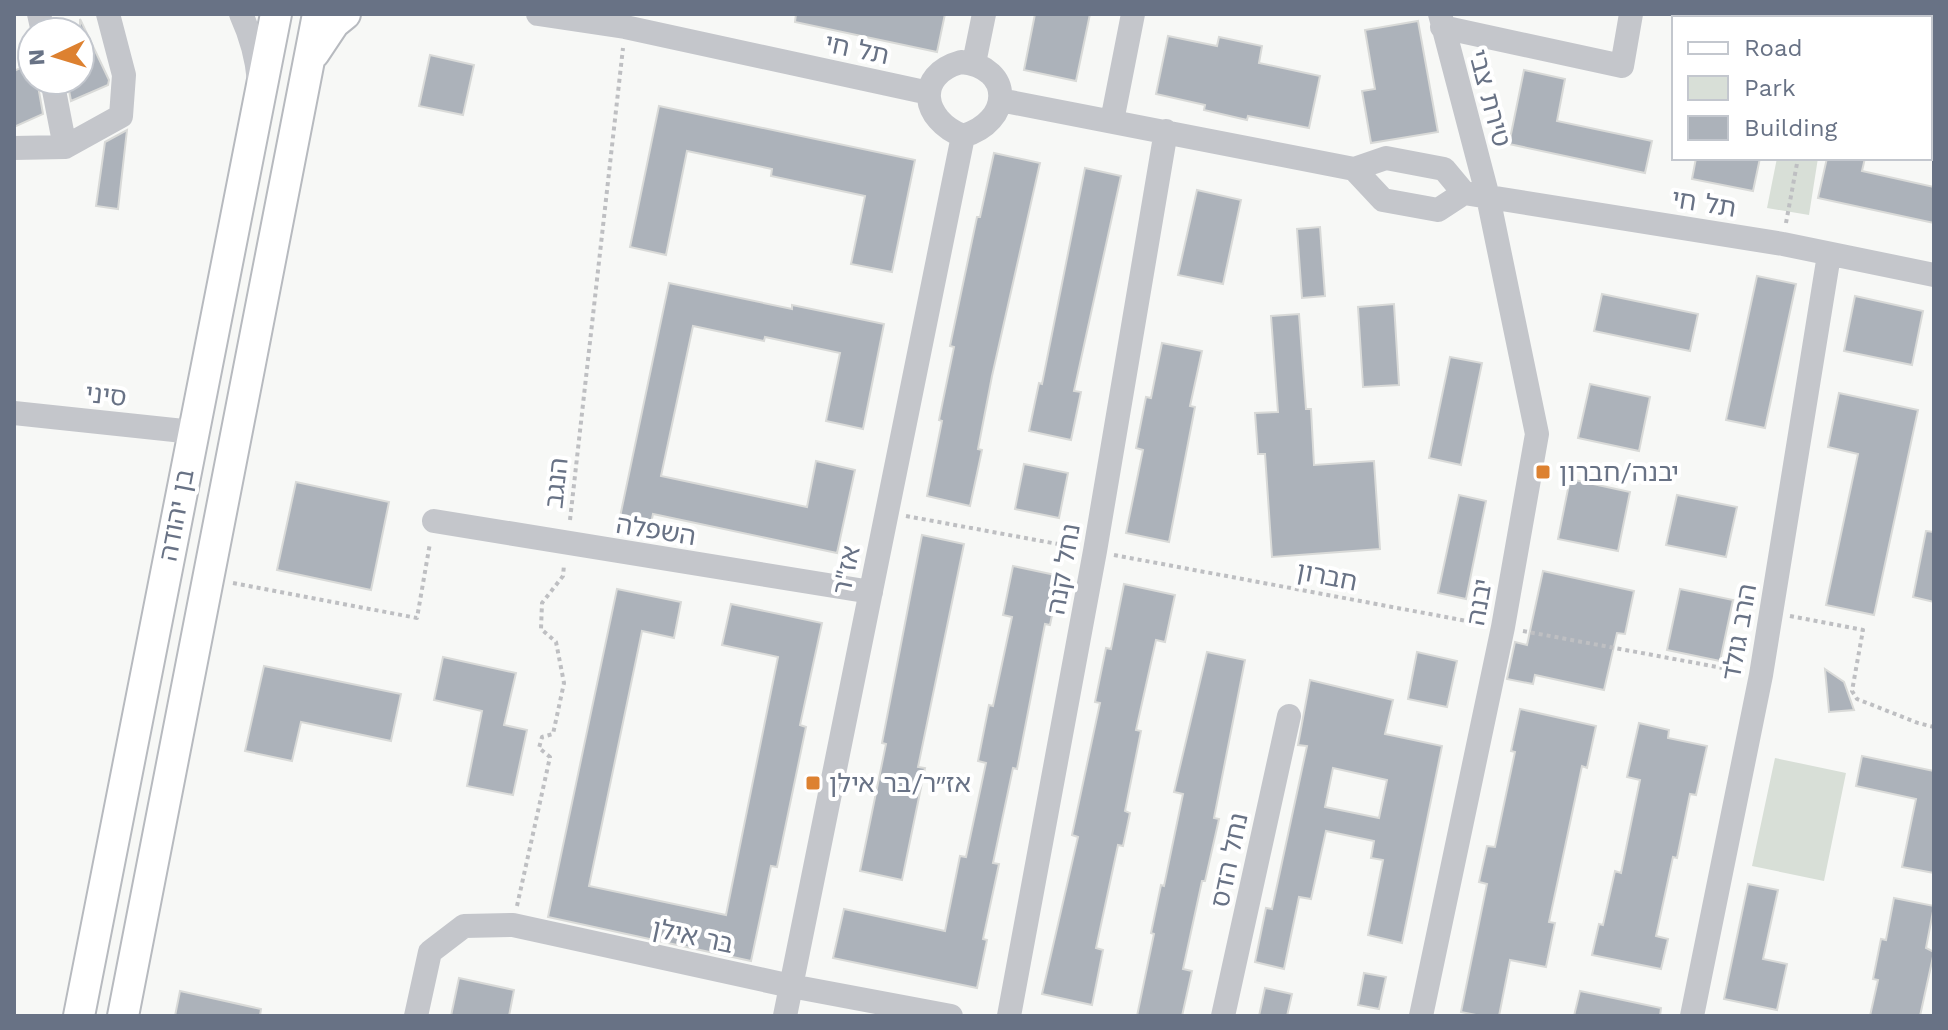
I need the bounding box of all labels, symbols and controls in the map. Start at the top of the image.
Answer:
north arrow [16,16,96,96]
legend [1672,16,1932,160]
street label: תל חי [822,28,892,70]
text: Road [1744,34,1803,62]
street label: טירת צבי [1463,46,1517,150]
text: N [24,48,50,66]
text: Park [1744,74,1796,102]
text: Building [1744,114,1837,142]
street label: תל חי [1670,183,1738,223]
street label: סיני [84,378,128,412]
street label: הנגב [538,456,574,510]
place label: יבנה/חברון [1559,457,1679,487]
marker: יבנה/חברון [1534,463,1552,481]
street label: בן יהודה [152,466,200,564]
street label: השפלה [614,509,698,551]
street label: נחל קנה [1040,521,1086,617]
street label: אז"ר [826,543,866,597]
street label: חברון [1294,555,1360,597]
street label: יבנה [1460,576,1498,628]
street label: הרב גולד [1716,581,1762,683]
place label: אז״ר/בר אילן [829,768,971,798]
marker: אז״ר/בר אילן [804,774,822,792]
street label: נחל הדס [1204,810,1254,910]
street label: בר אילן [650,913,736,959]

